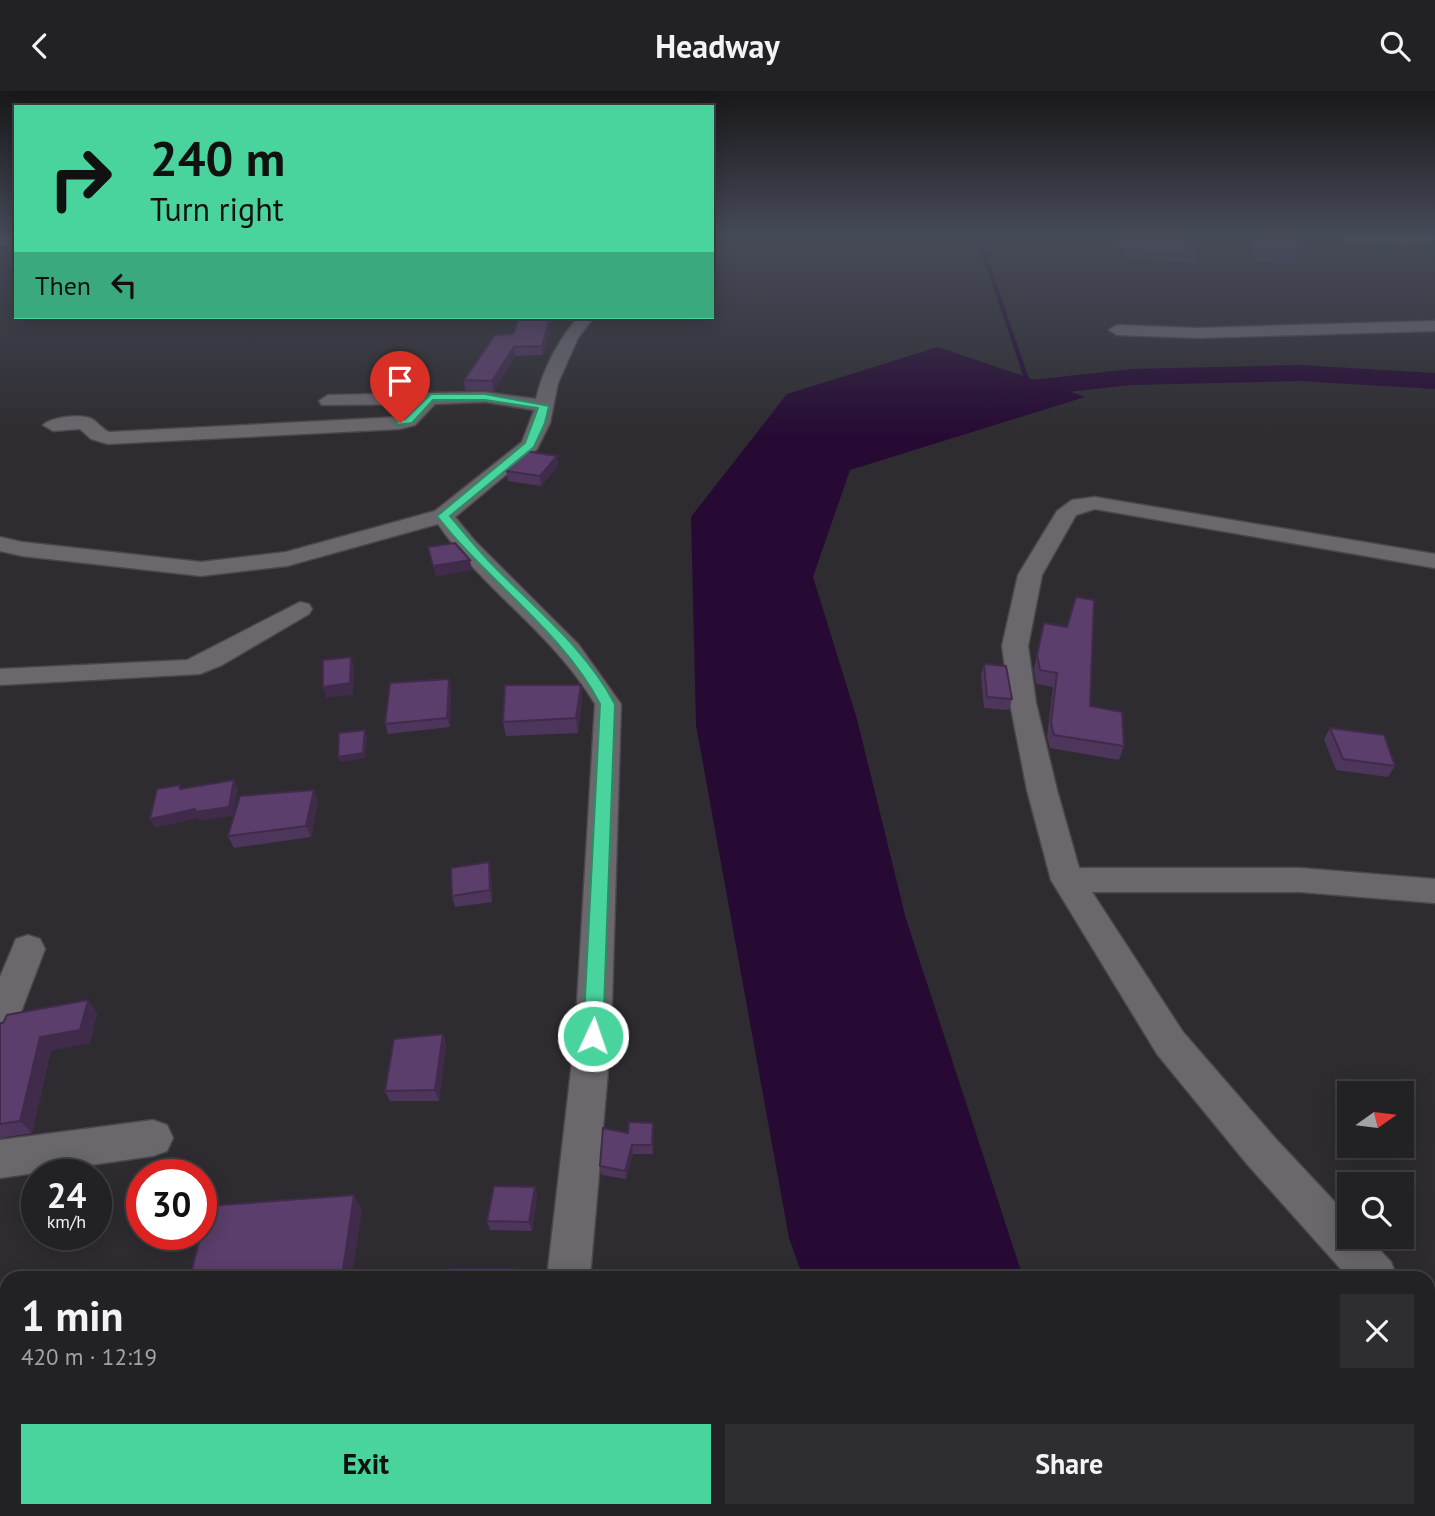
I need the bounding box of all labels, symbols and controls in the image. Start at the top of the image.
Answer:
text: Headway [655,25,780,67]
icon: back [21,27,59,65]
icon: search [1376,27,1414,65]
text: 240 m [150,126,285,190]
icon: right [35,133,126,224]
text: Turn right [150,188,284,230]
icon: left [105,266,143,304]
text: Then [35,269,91,302]
pin [370,351,430,423]
icon: arrive [381,362,419,400]
position arrow [556,999,630,1073]
north arrow [1337,1081,1414,1159]
map controls [1337,1081,1414,1249]
speed limit sign: 30 [126,1159,217,1250]
text: 24 [47,1172,86,1218]
button: search [1337,1172,1414,1249]
text: km/h [47,1210,86,1233]
text: 1 min [21,1288,123,1343]
button: close [1340,1294,1414,1368]
text: 420 m · 12:19 [21,1342,157,1371]
button: Exit [21,1424,711,1504]
button: Share [725,1424,1414,1504]

